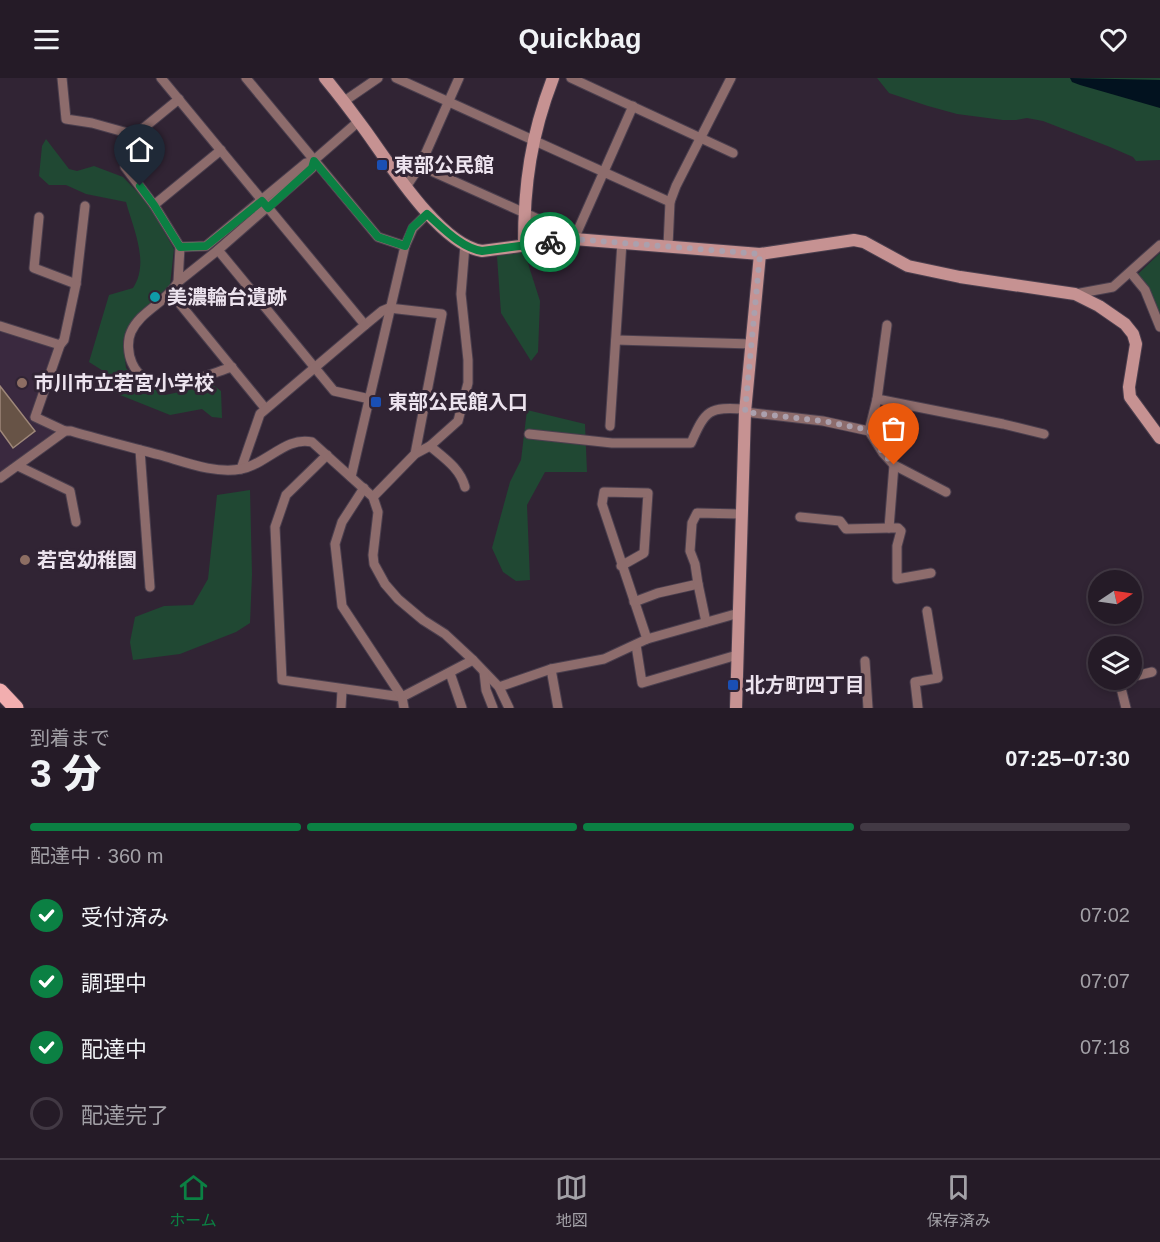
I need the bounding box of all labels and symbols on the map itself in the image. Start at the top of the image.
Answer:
pin [114,124,165,186]
place label: 東部公民館 [394,154,494,176]
marker: 東部公民館 [375,158,389,172]
courier [520,212,580,272]
place label: 美濃輪台遺跡 [167,286,287,308]
marker: 美濃輪台遺跡 [148,290,162,304]
place label: 市川市立若宮小学校 [34,372,214,394]
marker: 市川市立若宮小学校 [15,376,29,390]
place label: 東部公民館入口 [388,391,528,413]
marker: 東部公民館入口 [369,395,383,409]
pin [868,403,919,465]
place label: 若宮幼稚園 [37,549,137,571]
marker: 若宮幼稚園 [18,553,32,567]
north arrow [1088,570,1142,624]
place label: 北方町四丁目 [745,674,865,696]
marker: 北方町四丁目 [726,678,740,692]

